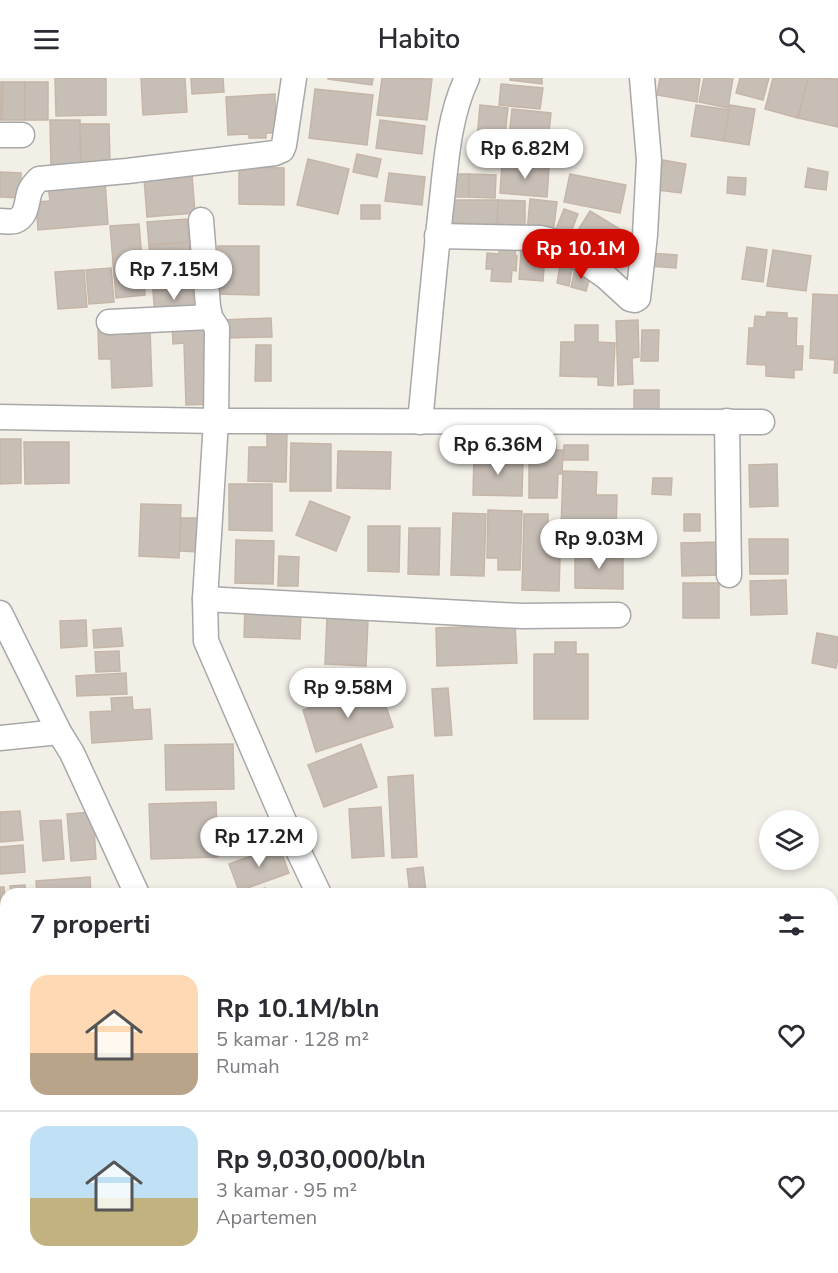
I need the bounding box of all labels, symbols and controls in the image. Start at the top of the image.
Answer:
text: Habito [378,21,460,58]
icon: menu [30,23,63,56]
icon: search [775,23,808,56]
pin: Rp 6.82M [463,129,587,180]
text: Rp 6.82M [480,135,570,162]
pin: Rp 10.1M [519,229,643,280]
text: Rp 10.1M [536,235,626,262]
pin: Rp 7.15M [112,250,236,301]
text: Rp 7.15M [129,256,219,283]
pin: Rp 6.36M [436,425,560,476]
text: Rp 6.36M [453,431,543,458]
pin: Rp 9.03M [537,519,661,570]
text: Rp 9.03M [554,525,644,552]
pin: Rp 9.58M [286,668,410,719]
text: Rp 9.58M [303,674,393,701]
map controls [759,810,819,870]
button: layers [759,810,819,870]
pin: Rp 17.2M [197,817,321,868]
text: Rp 17.2M [214,823,304,850]
text: 7 properti [30,907,150,942]
icon: filters [775,908,808,941]
text: Rp 10.1M/bln [216,991,380,1026]
icon: home [78,999,150,1071]
icon: heart [775,1019,808,1052]
text: 5 kamar · 128 m² [216,1026,369,1053]
text: Rumah [216,1053,280,1080]
text: Rp 9,030,000/bln [216,1142,426,1177]
icon: home [78,1150,150,1222]
icon: heart [775,1170,808,1203]
text: 3 kamar · 95 m² [216,1177,357,1204]
text: Apartemen [216,1204,317,1231]

